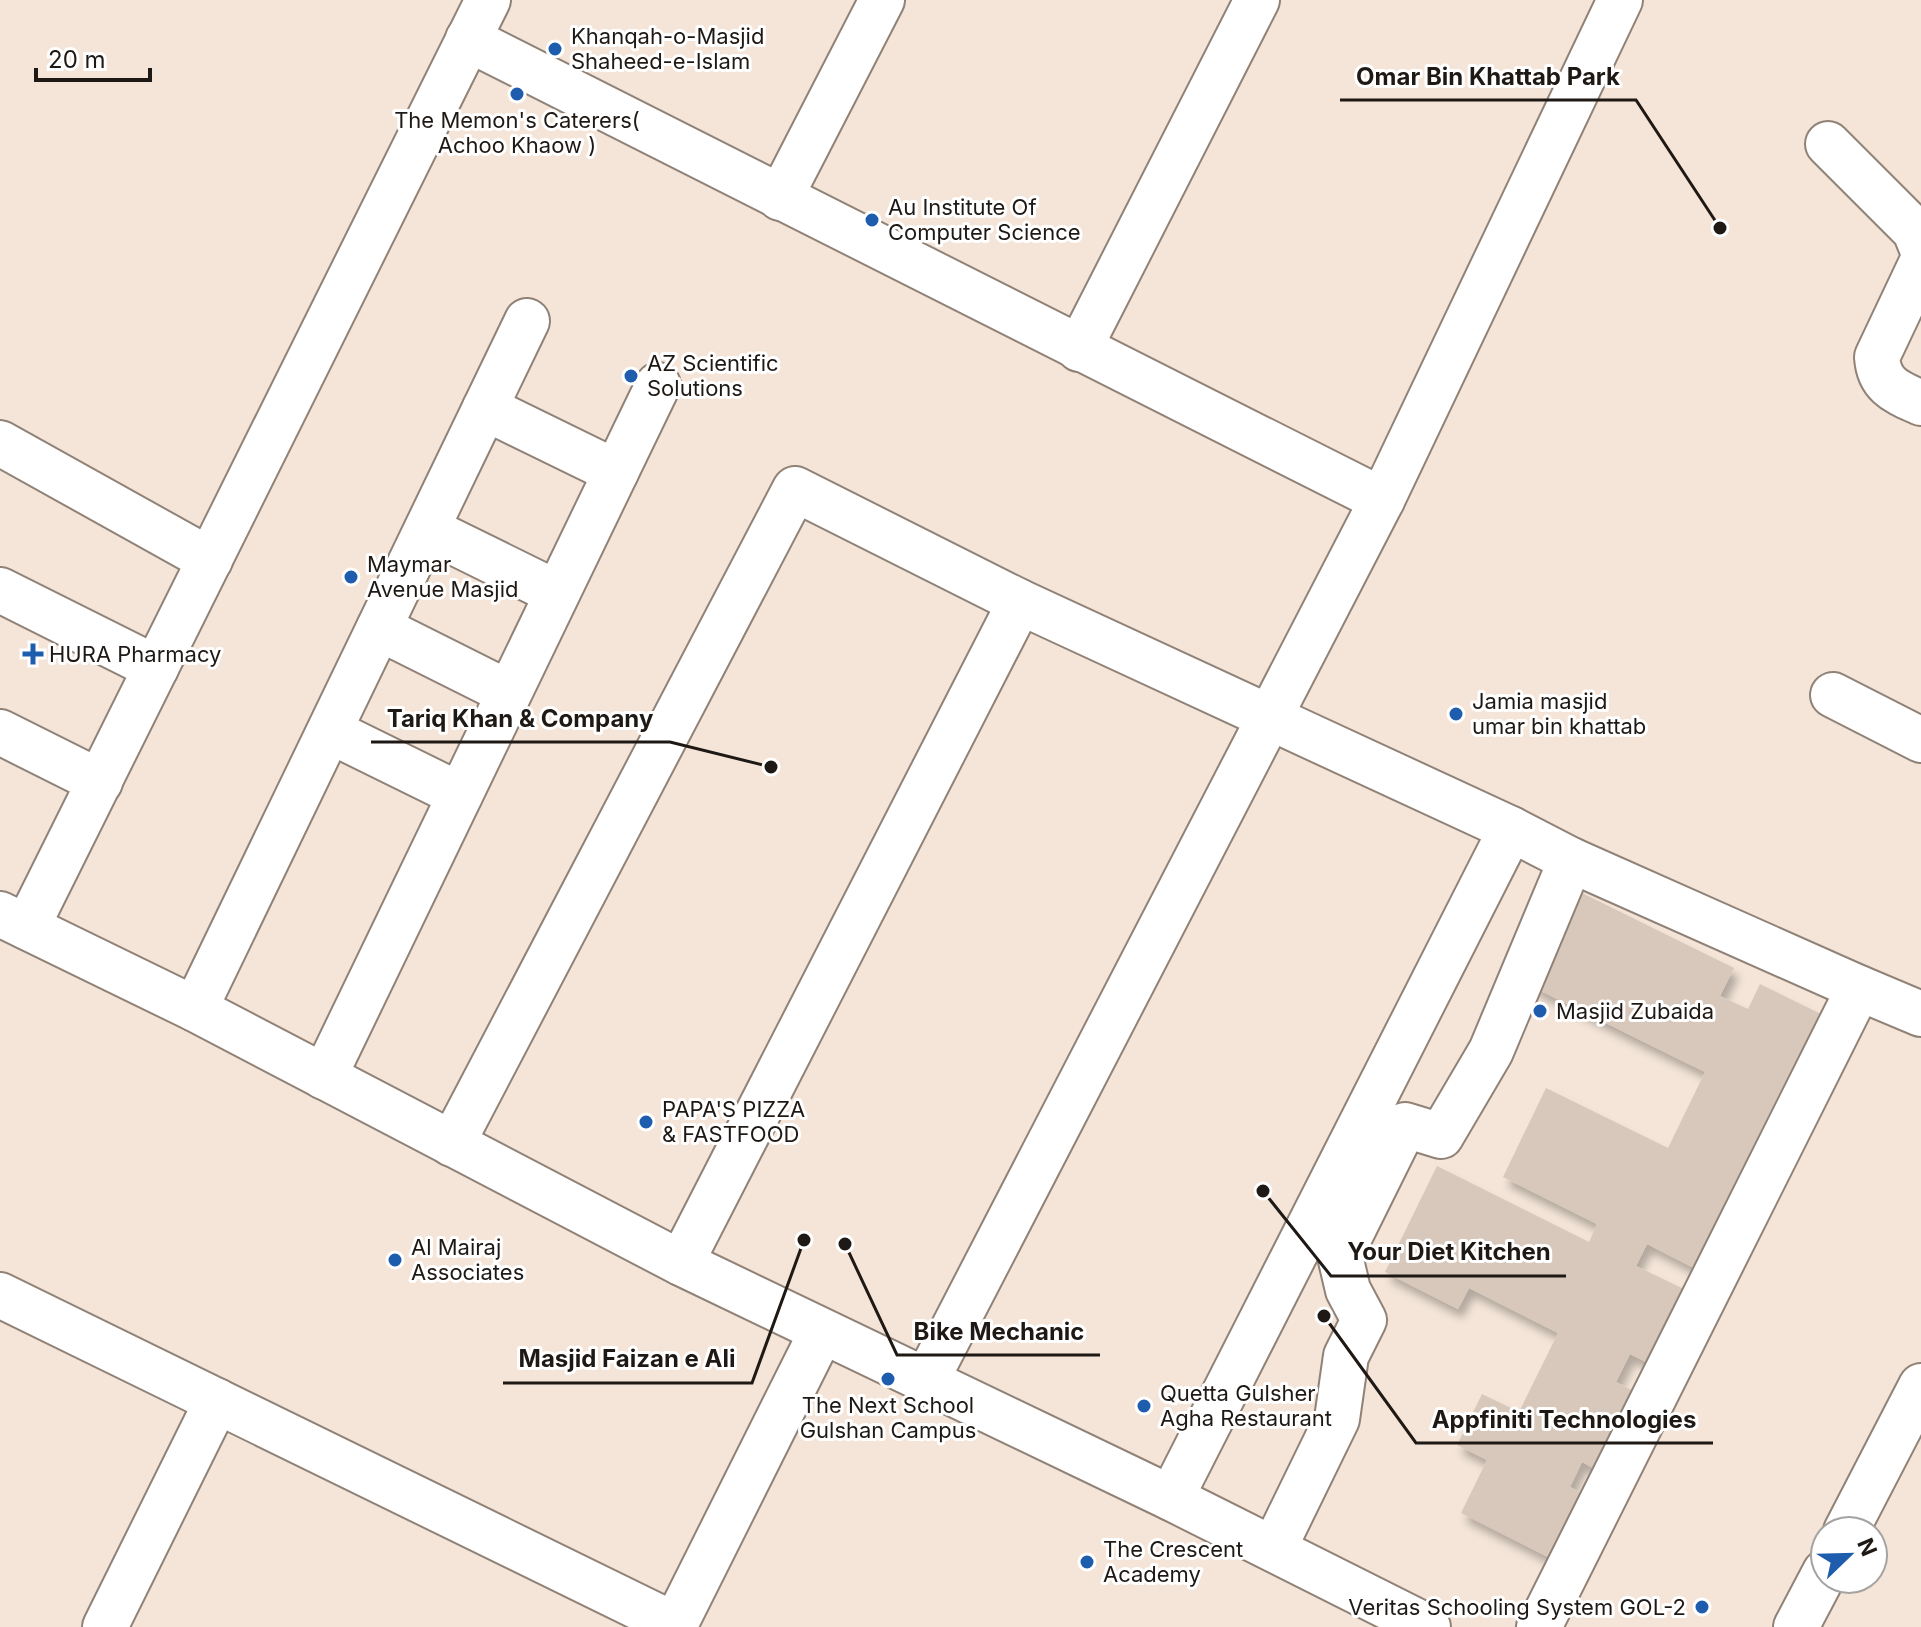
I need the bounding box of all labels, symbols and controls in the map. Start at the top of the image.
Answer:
place label: Khanqah-o-Masjid Shaheed-e-Islam [571,23,764,74]
scale bar [36,32,150,82]
marker: Khanqah-o-Masjid Shaheed-e-Islam [546,40,564,58]
text: 20 m [48,45,106,74]
callout: Omar Bin Khattab Park [1340,52,1636,100]
text: Omar Bin Khattab Park [1356,62,1620,91]
marker: The Memon's Caterers( Achoo Khaow ) [508,85,526,103]
place label: The Memon's Caterers( Achoo Khaow ) [394,107,640,158]
place label: Au Institute Of Computer Science [888,194,1081,245]
marker: Au Institute Of Computer Science [863,211,881,229]
place label: AZ Scientific Solutions [647,350,779,401]
marker: AZ Scientific Solutions [622,367,640,385]
place label: Maymar Avenue Masjid [367,551,518,602]
marker: Maymar Avenue Masjid [342,568,360,586]
place label: HURA Pharmacy [49,641,221,667]
marker: HURA Pharmacy [24,645,42,663]
place label: Jamia masjid umar bin khattab [1472,688,1646,739]
callout: Tariq Khan & Company [371,694,670,742]
text: Tariq Khan & Company [387,704,654,733]
marker: Jamia masjid umar bin khattab [1447,705,1465,723]
place label: Masjid Zubaida [1556,998,1714,1024]
marker: Masjid Zubaida [1531,1002,1549,1020]
place label: PAPA'S PIZZA & FASTFOOD [662,1096,805,1147]
marker: PAPA'S PIZZA & FASTFOOD [637,1113,655,1131]
callout: Your Diet Kitchen [1331,1228,1566,1276]
place label: Al Mairaj Associates [411,1234,524,1285]
text: Your Diet Kitchen [1347,1237,1551,1266]
marker: Al Mairaj Associates [386,1251,404,1269]
callout: Bike Mechanic [897,1307,1100,1355]
text: Bike Mechanic [914,1317,1084,1346]
callout: Masjid Faizan e Ali [503,1335,752,1383]
text: Masjid Faizan e Ali [519,1344,735,1373]
marker: The Next School Gulshan Campus [879,1370,897,1388]
place label: Quetta Gulsher Agha Restaurant [1160,1380,1332,1431]
place label: The Next School Gulshan Campus [800,1392,976,1443]
callout: Appfiniti Technologies [1416,1395,1713,1443]
marker: Quetta Gulsher Agha Restaurant [1135,1397,1153,1415]
text: Appfiniti Technologies [1432,1405,1696,1434]
north arrow [1809,1515,1889,1595]
text: N [1852,1534,1883,1560]
place label: The Crescent Academy [1103,1536,1243,1587]
marker: The Crescent Academy [1078,1553,1096,1571]
place label: Veritas Schooling System GOL-2 [1348,1594,1686,1620]
marker: Veritas Schooling System GOL-2 [1693,1598,1711,1616]

